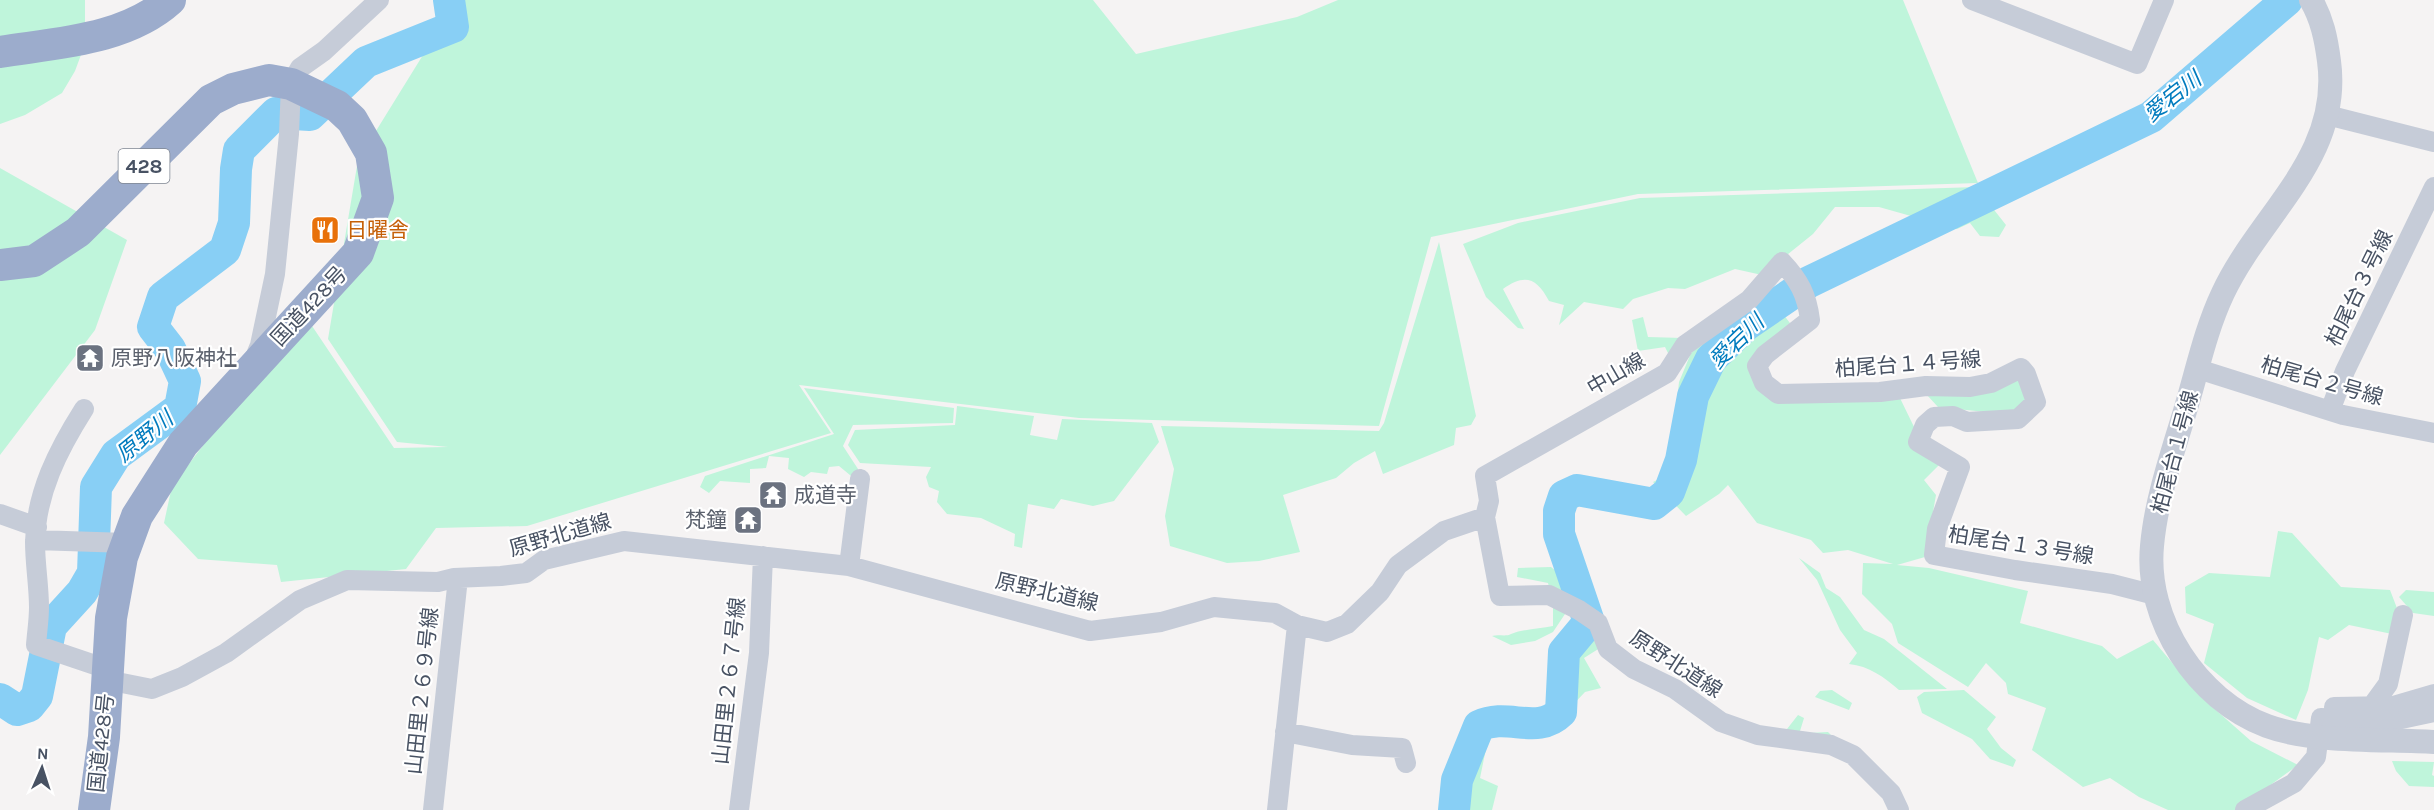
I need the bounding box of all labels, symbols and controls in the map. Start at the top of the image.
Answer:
water label: 愛宕川 [2139,65,2208,127]
road number: 428 [118,149,170,183]
restaurant icon: 日曜舎 [309,214,341,246]
place label: 日曜舎 [346,218,409,242]
street label: 柏尾台３号線 [2321,226,2397,350]
street label: 国道428号 [266,261,352,351]
water label: 愛宕川 [1704,308,1771,374]
temple icon: 原野八阪神社 [74,342,106,374]
place label: 原野八阪神社 [111,346,237,370]
street label: 柏尾台１４号線 [1834,347,1982,381]
street label: 中山線 [1583,348,1649,400]
street label: 柏尾台２号線 [2258,352,2386,410]
street label: 柏尾台１号線 [2147,388,2203,516]
water label: 原野川 [111,405,180,468]
temple icon: 成道寺 [757,479,789,511]
place label: 成道寺 [794,483,857,507]
temple icon: 梵鐘 [732,504,764,536]
place label: 梵鐘 [685,508,727,532]
street label: 原野北道線 [506,509,614,561]
street label: 柏尾台１３号線 [1947,522,2095,568]
street label: 原野北道線 [993,568,1101,616]
street label: 山田里２６７号線 [708,596,750,766]
street label: 山田里２６９号線 [401,606,443,776]
street label: 原野北道線 [1625,625,1727,703]
street label: 国道428号 [84,692,118,794]
north arrow [12,738,72,798]
text: N [37,744,49,763]

